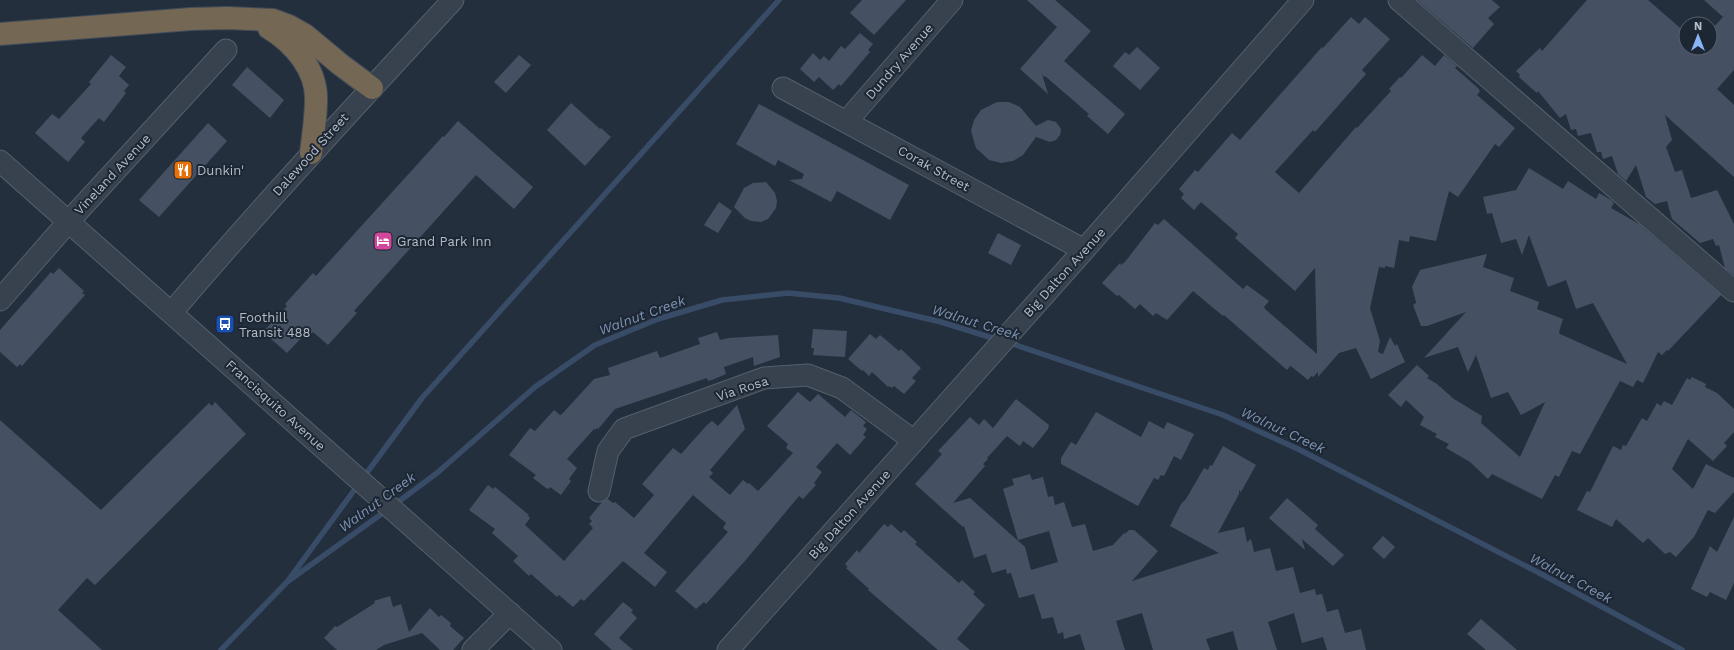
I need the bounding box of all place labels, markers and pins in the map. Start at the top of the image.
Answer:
restaurant icon: Dunkin' [172,159,194,181]
place label: Dunkin' [197,163,244,178]
hotel icon: Grand Park Inn [372,230,394,252]
place label: Grand Park Inn [397,234,492,249]
place label: Foothill Transit 488 [239,310,311,340]
bus stop icon: Foothill Transit 488 [214,313,236,335]

